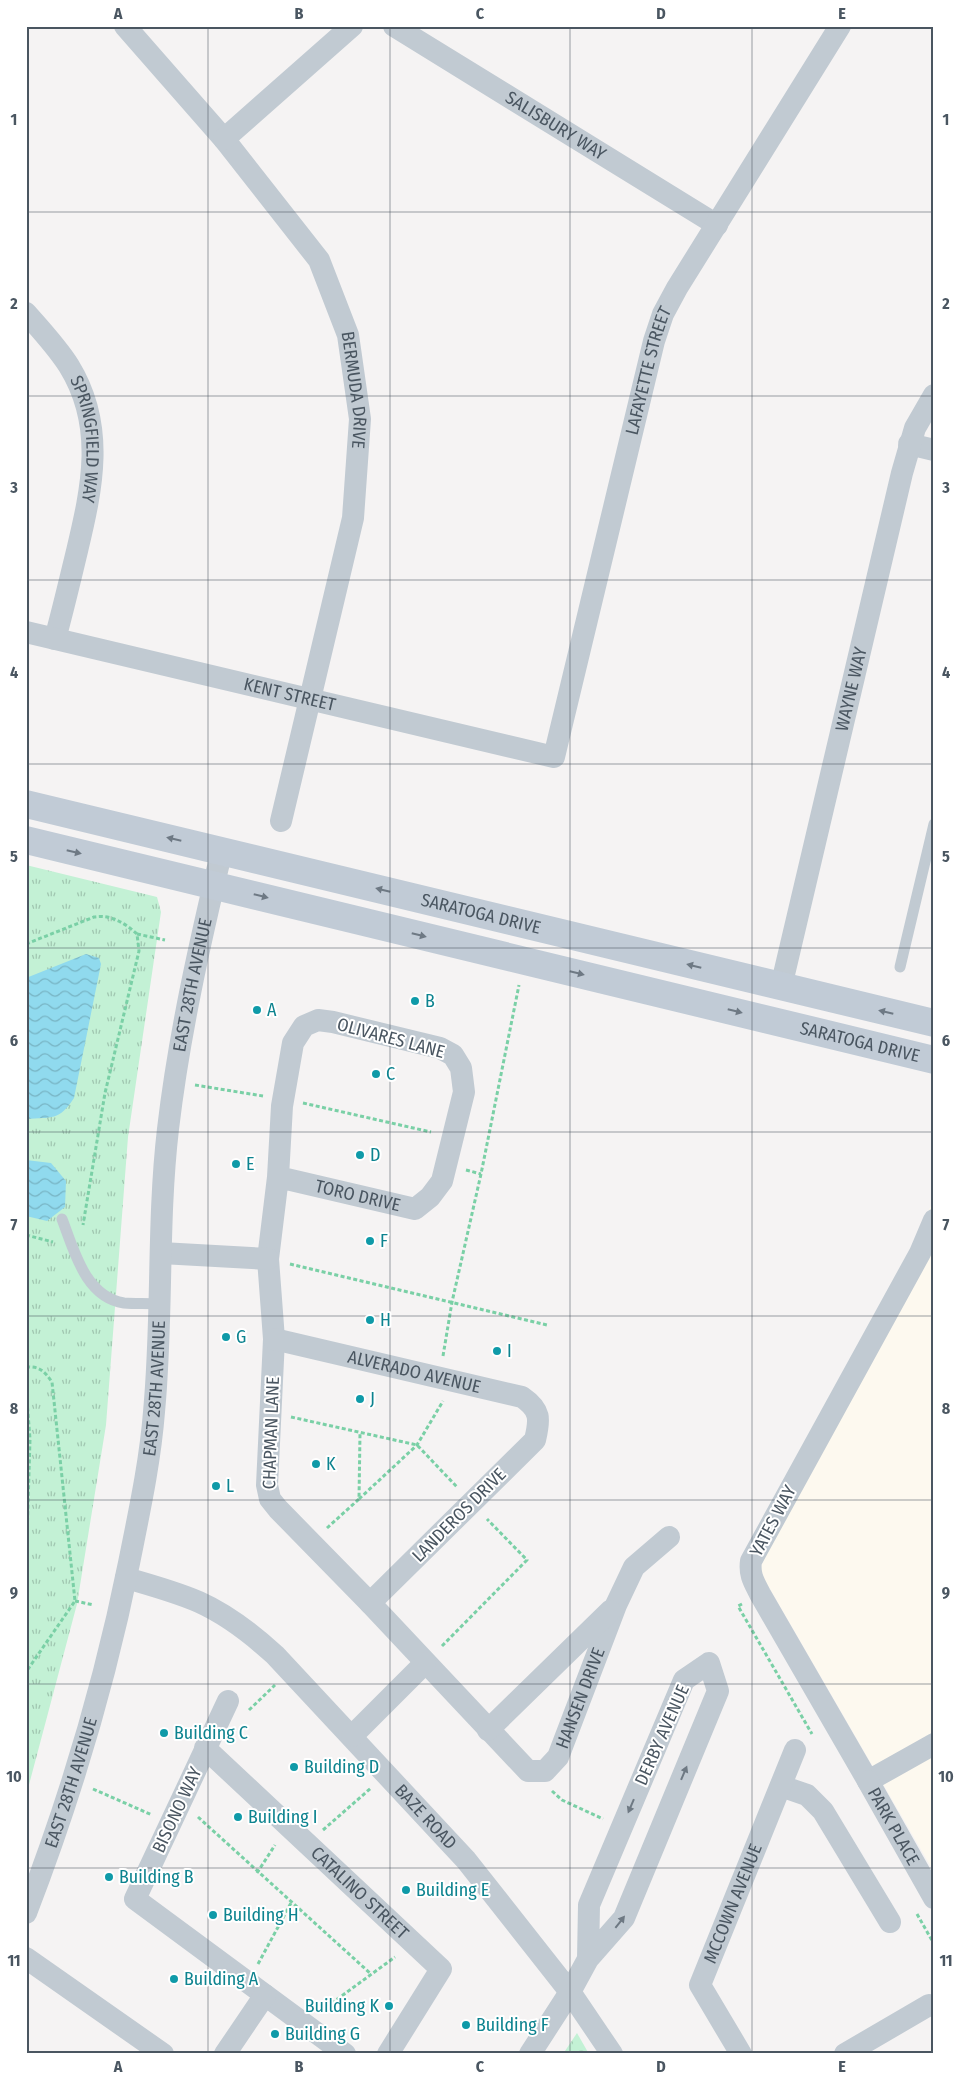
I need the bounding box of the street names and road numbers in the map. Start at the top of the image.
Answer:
street label: SALISBURY WAY [501,86,610,165]
street label: LAFAYETTE STREET [621,302,676,437]
street label: BERMUDA DRIVE [337,330,371,449]
street label: SPRINGFIELD WAY [65,372,104,504]
street label: WAYNE WAY [831,645,872,733]
street label: KENT STREET [242,673,338,716]
street label: SARATOGA DRIVE [419,889,543,939]
street label: EAST 28TH AVENUE [168,916,217,1054]
street label: OLIVARES LANE [335,1013,447,1063]
street label: SARATOGA DRIVE [798,1017,922,1067]
street label: TORO DRIVE [313,1175,403,1216]
street label: EAST 28TH AVENUE [138,1320,170,1458]
street label: ALVERADO AVENUE [346,1346,483,1398]
street label: CHAPMAN LANE [258,1376,284,1490]
street label: LANDEROS DRIVE [407,1463,511,1567]
street label: YATES WAY [745,1482,801,1560]
street label: HANSEN DRIVE [551,1644,610,1752]
street label: DERBY AVENUE [630,1681,694,1789]
street label: EAST 28TH AVENUE [40,1715,102,1851]
street label: BISONO WAY [148,1764,206,1856]
street label: BAZE ROAD [390,1780,461,1854]
street label: PARK PLACE [863,1784,924,1869]
street label: MCCOWN AVENUE [699,1841,767,1967]
street label: CATALINO STREET [306,1842,414,1944]

